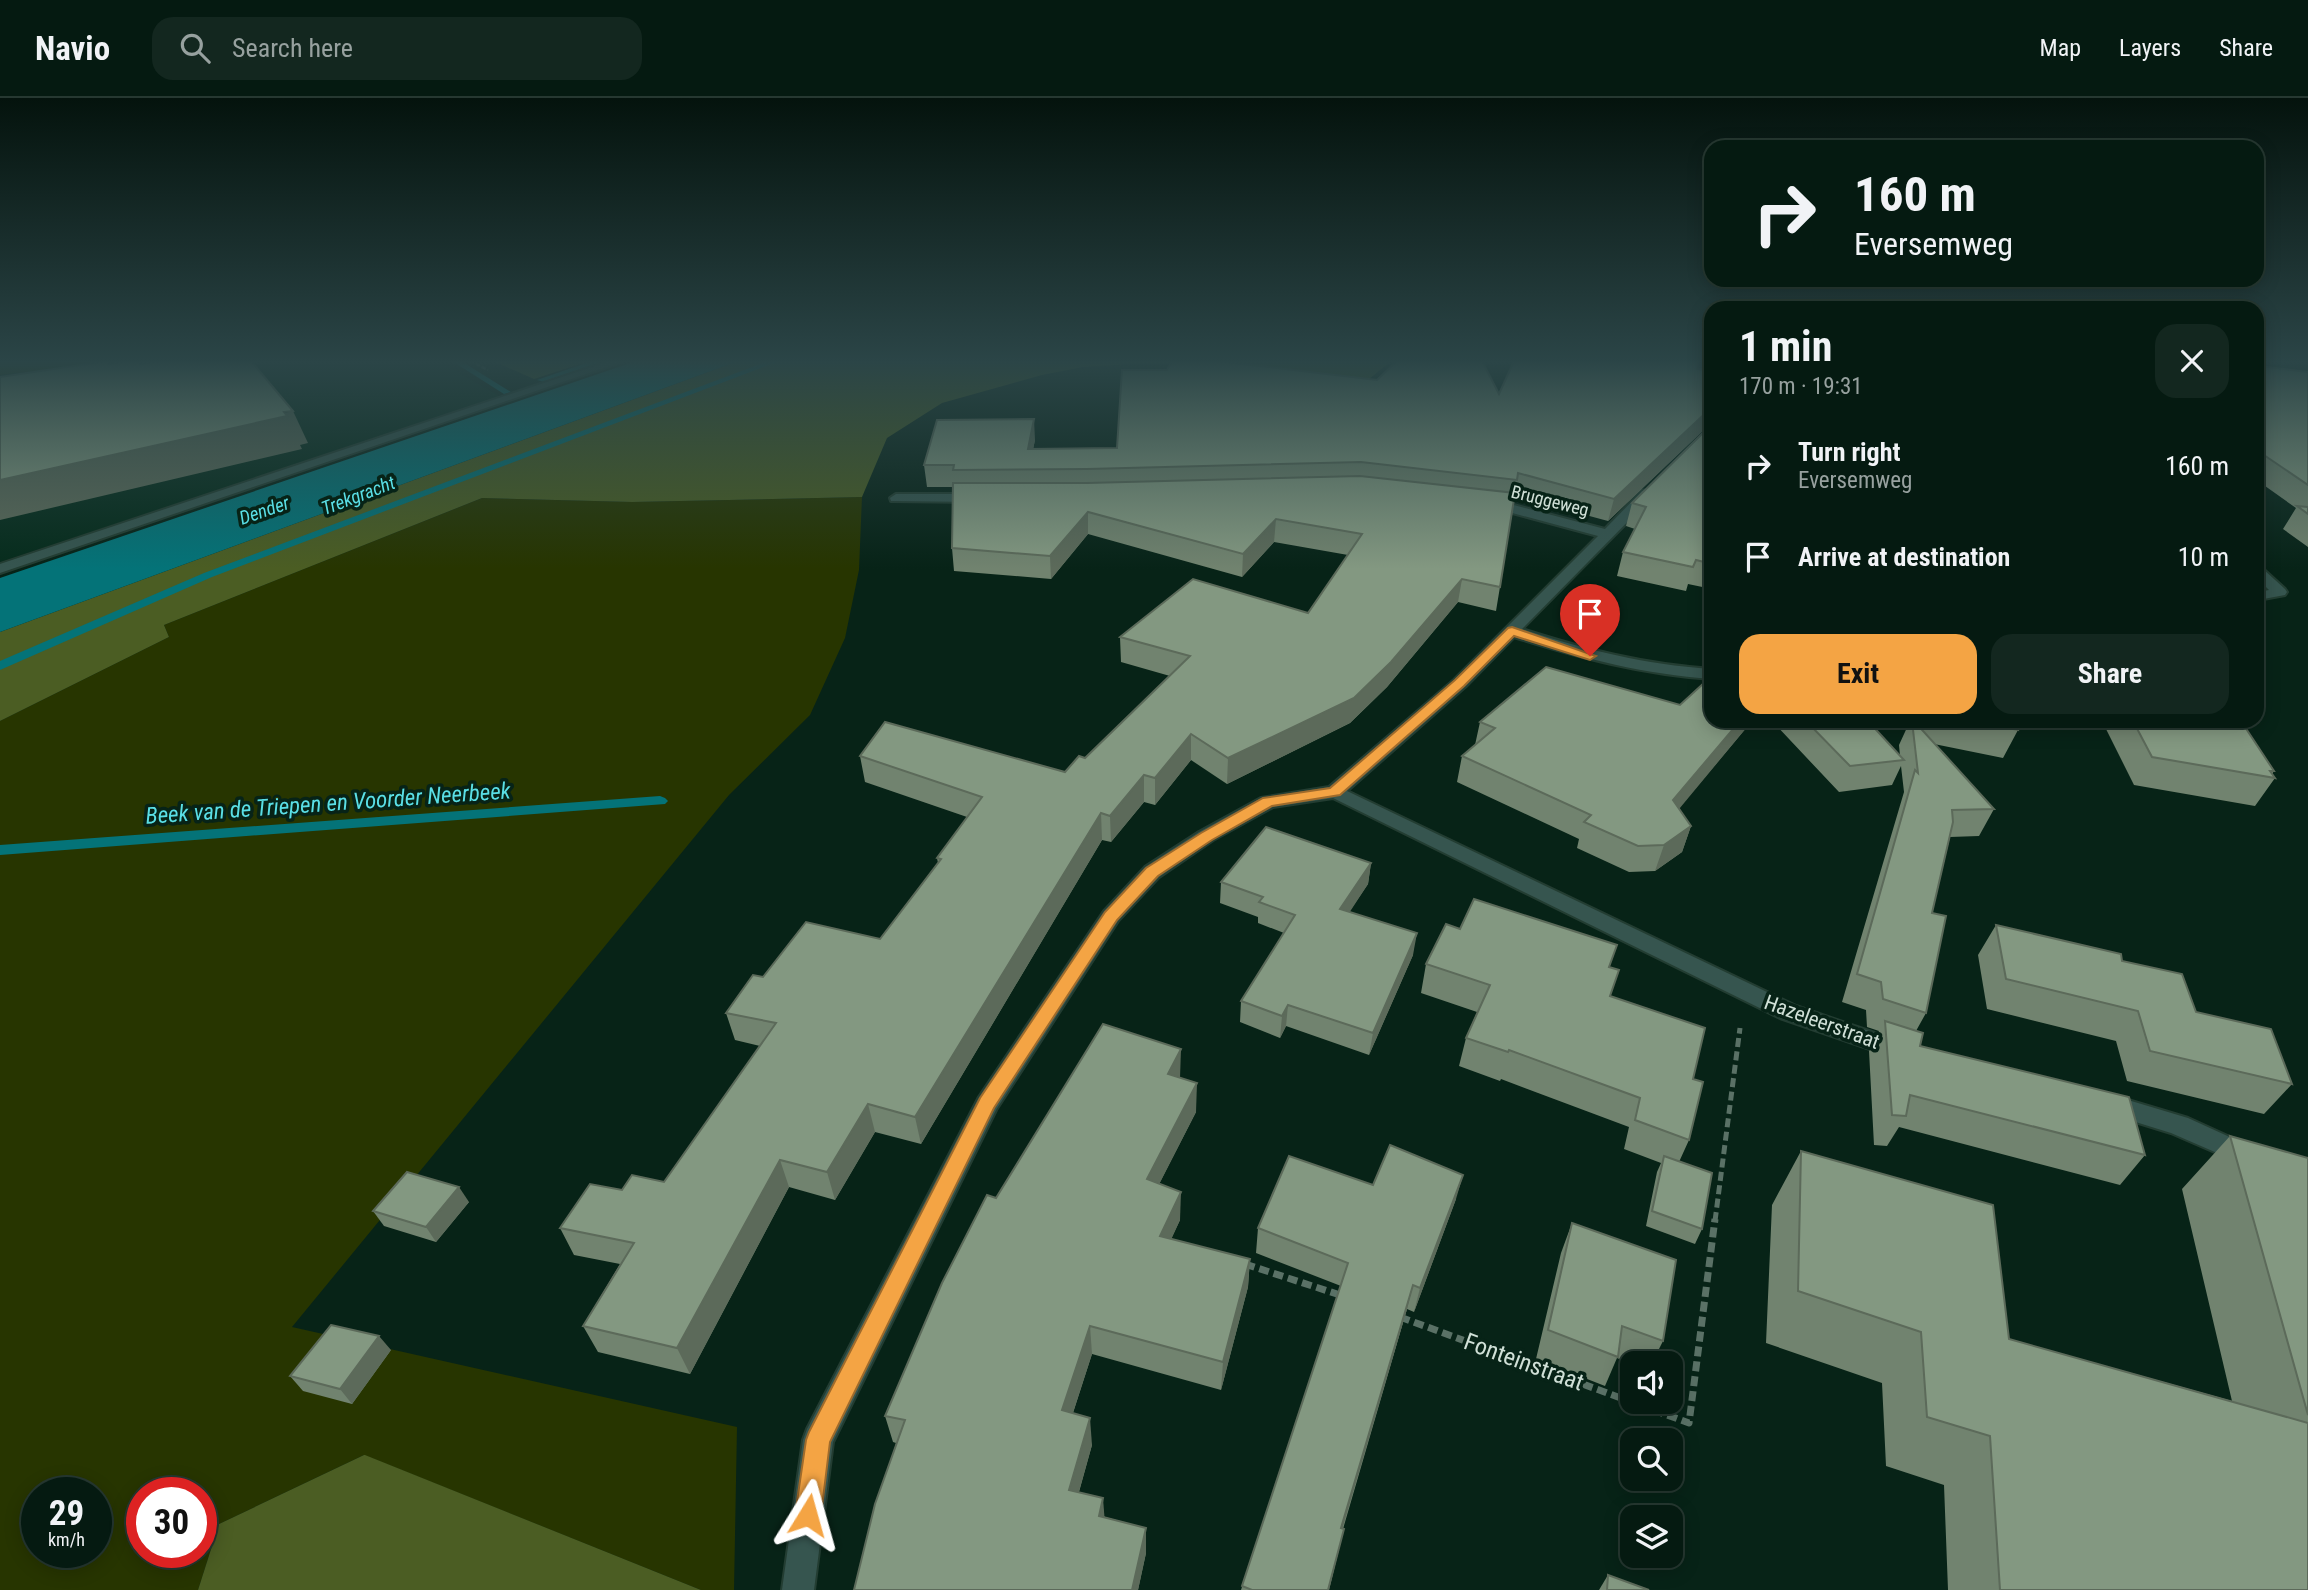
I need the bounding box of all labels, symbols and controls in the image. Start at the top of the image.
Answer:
search box [152,17,642,80]
text: Navio [35,29,110,68]
icon: search [176,29,214,67]
text: Search here [232,33,353,63]
text: Map [2040,34,2081,62]
text: Layers [2119,34,2181,62]
text: Share [2219,34,2273,62]
text: 160 m [1854,166,1976,223]
icon: right [1739,168,1830,259]
text: Eversemweg [1854,225,2013,263]
text: 1 min [1739,322,1832,371]
button: close [2155,324,2229,398]
text: 170 m · 19:31 [1739,373,1863,400]
text: Turn right [1798,437,1900,467]
icon: right [1739,447,1777,485]
text: 160 m [2165,451,2229,481]
text: Eversemweg [1798,467,1912,494]
water label: Trekgracht [318,471,399,520]
street label: Bruggeweg [1509,481,1591,520]
water label: Dender [236,491,293,530]
icon: arrive [1739,538,1777,576]
text: Arrive at destination [1798,542,2010,572]
text: 10 m [2178,542,2229,572]
pin [1560,584,1620,656]
icon: arrive [1571,595,1609,633]
button: Exit [1739,634,1977,714]
button: Share [1991,634,2229,714]
water label: Beek van de Triepen en Voorder Neerbeek [145,777,512,830]
street label: Hazeleerstraat [1761,990,1883,1054]
street label: Fonteinstraat [1460,1327,1588,1397]
map controls [1620,1351,1683,1568]
button: sound [1620,1351,1683,1414]
button: search [1620,1428,1683,1491]
speed limit sign: 30 [126,1477,217,1568]
position arrow [771,1478,845,1552]
text: 29 [49,1493,84,1534]
button: layers [1620,1505,1683,1568]
text: km/h [48,1529,85,1550]

